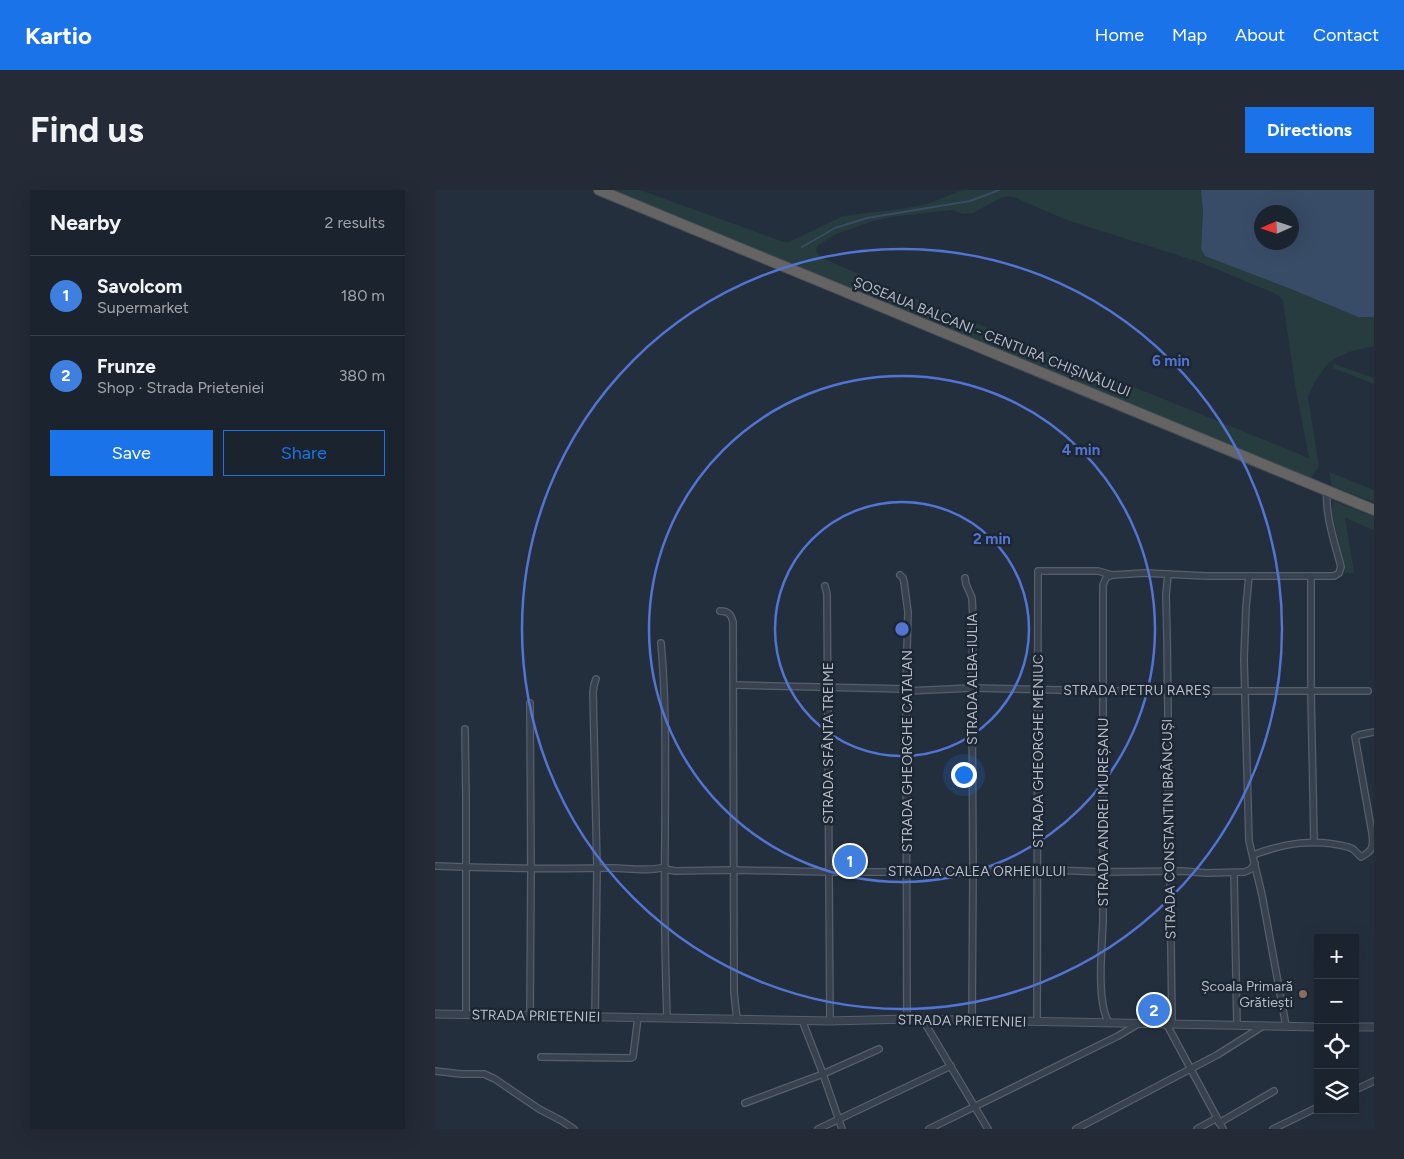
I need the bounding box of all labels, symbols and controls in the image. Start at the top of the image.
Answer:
text: Kartio [25,21,92,50]
text: Home [1095,24,1144,46]
text: Map [1172,24,1207,46]
text: About [1235,24,1285,46]
text: Contact [1313,24,1379,46]
button: Directions [1245,107,1374,153]
text: Find us [30,109,144,151]
north arrow [1254,205,1299,250]
text: Nearby [50,210,121,235]
text: 2 results [325,213,385,232]
street label: ȘOSEAUA BALCANI - CENTURA CHIȘINĂULUI [851,273,1133,401]
text: Savolcom [97,275,182,298]
text: 1 [63,286,69,305]
text: 180 m [341,286,385,305]
text: Supermarket [97,298,189,317]
text: 6 min [1152,352,1190,370]
text: Frunze [97,355,156,378]
text: 2 [61,366,71,385]
text: 380 m [339,366,385,385]
text: Shop · Strada Prieteniei [97,378,264,397]
button: Save [50,430,213,476]
button: Share [223,430,385,476]
text: 4 min [1062,441,1100,459]
text: 2 min [973,530,1011,548]
street label: STRADA ALBA-IULIA [964,612,981,745]
centre of rings [893,620,911,638]
street label: STRADA GHEORGHE CATALAN [899,650,916,852]
street label: STRADA GHEORGHE MENIUC [1030,654,1047,848]
street label: STRADA SFÂNTA TREIME [820,662,837,824]
street label: STRADA PETRU RAREȘ [1063,682,1211,699]
street label: STRADA ANDREI MUREȘANU [1095,717,1112,907]
street label: STRADA CONSTANTIN BRÂNCUȘI [1159,719,1179,939]
your location [951,762,977,788]
pin: 1 [834,842,866,880]
street label: STRADA CALEA ORHEIULUI [888,863,1066,880]
map controls [1314,934,1359,1114]
button: + [1314,934,1359,979]
place label: Școala Primară Grătiești [1201,978,1293,1011]
button: − [1314,979,1359,1024]
marker: Școala Primară Grătiești [1297,988,1309,1000]
pin: 2 [1138,991,1170,1029]
street label: STRADA PRIETENIEI [471,1006,601,1026]
street label: STRADA PRIETENIEI [897,1011,1027,1031]
button: locate [1314,1024,1359,1069]
button: layers [1314,1069,1359,1114]

